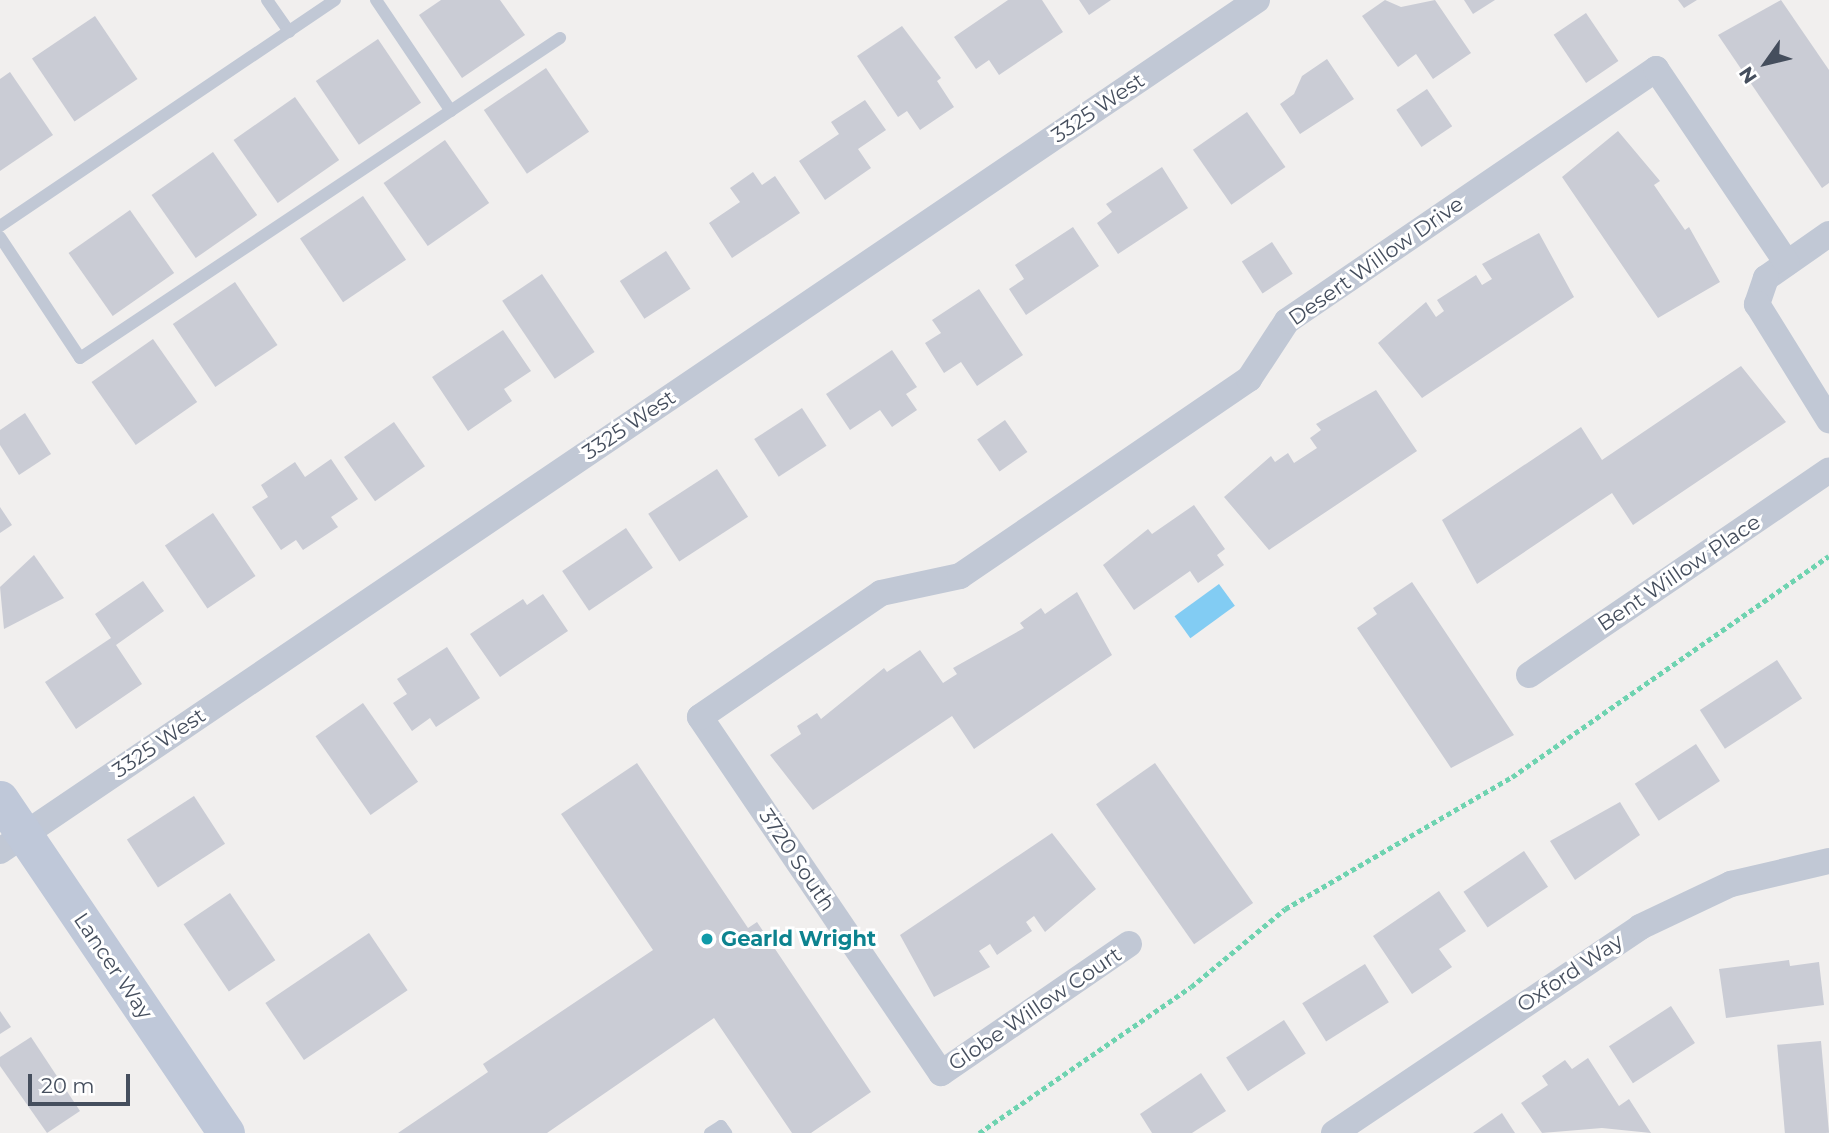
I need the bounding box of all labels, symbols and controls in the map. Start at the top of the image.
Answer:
north arrow [1731,28,1801,98]
text: N [1734,62,1762,88]
street label: 3325 West [1047,68,1149,148]
street label: Desert Willow Drive [1284,191,1468,331]
street label: 3325 West [578,385,680,465]
street label: Bent Willow Place [1593,509,1765,637]
street label: 3325 West [108,703,210,783]
street label: 3720 South [754,804,840,916]
street label: Lancer Way [68,908,158,1024]
place label: Gearld Wright [721,926,876,952]
street label: Oxford Way [1512,928,1628,1018]
marker: Gearld Wright [699,931,715,947]
street label: Globe Willow Court [944,942,1126,1076]
scale bar [32,1060,133,1104]
text: 20 m [41,1073,95,1098]

